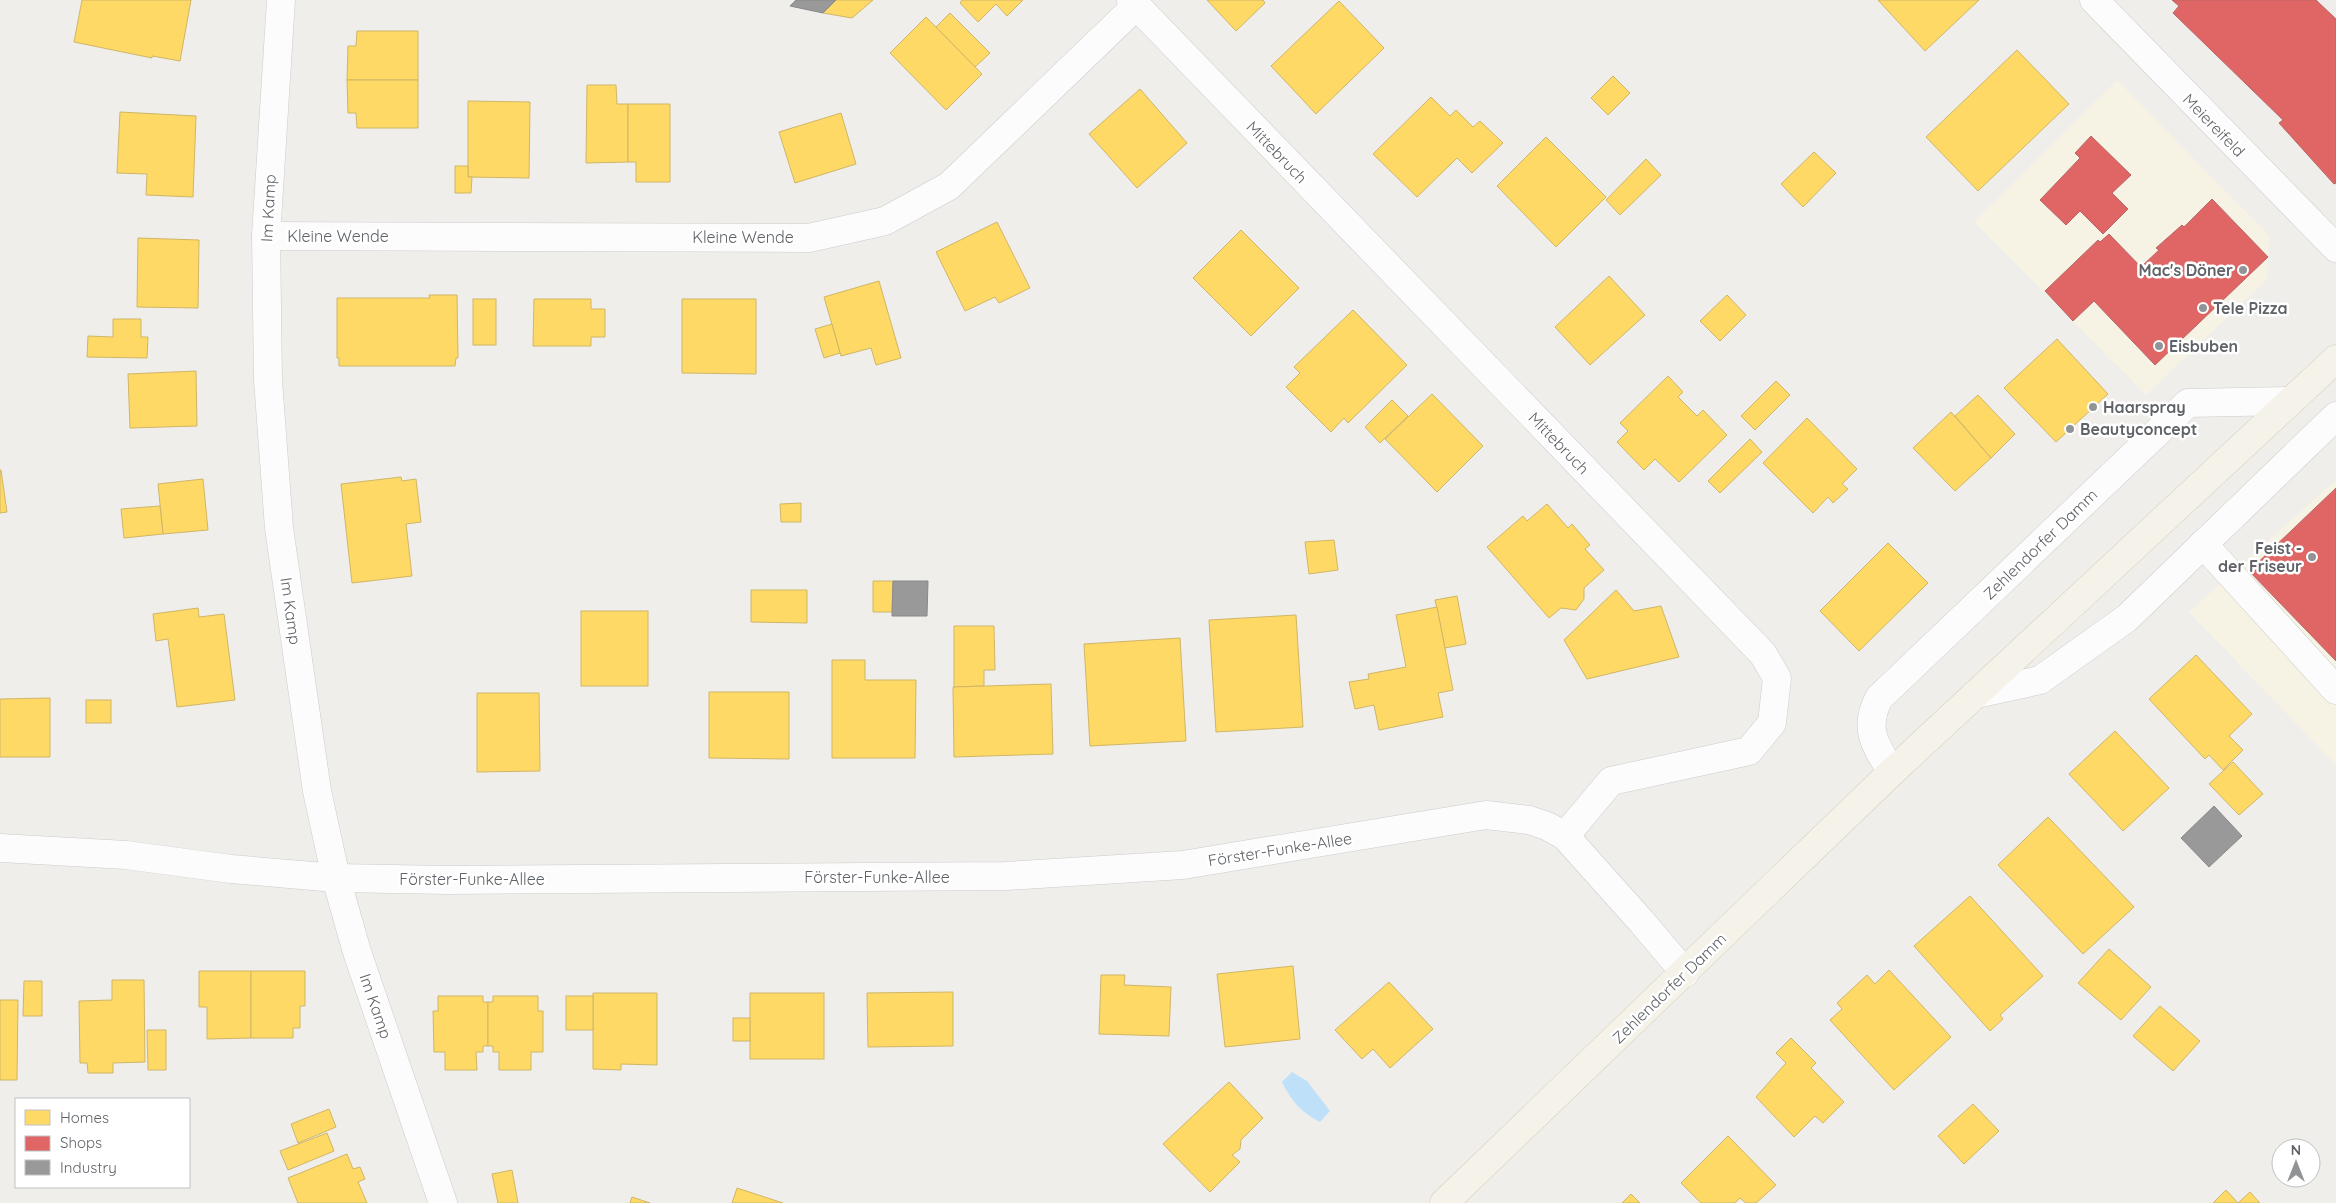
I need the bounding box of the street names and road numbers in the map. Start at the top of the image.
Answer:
street label: Meiereifeld [2179,89,2249,161]
street label: Mittebruch [1242,117,1312,187]
street label: Im Kamp [256,174,280,242]
street label: Kleine Wende [287,226,389,246]
street label: Kleine Wende [692,227,794,247]
street label: Mittebruch [1524,408,1594,478]
street label: Zehlendorfer Damm [1979,484,2101,604]
street label: Im Kamp [276,576,306,646]
street label: Förster-Funke-Allee [1207,828,1353,870]
street label: Förster-Funke-Allee [804,867,950,887]
street label: Förster-Funke-Allee [399,869,545,889]
street label: Zehlendorfer Damm [1608,928,1730,1048]
street label: Im Kamp [356,971,396,1041]

